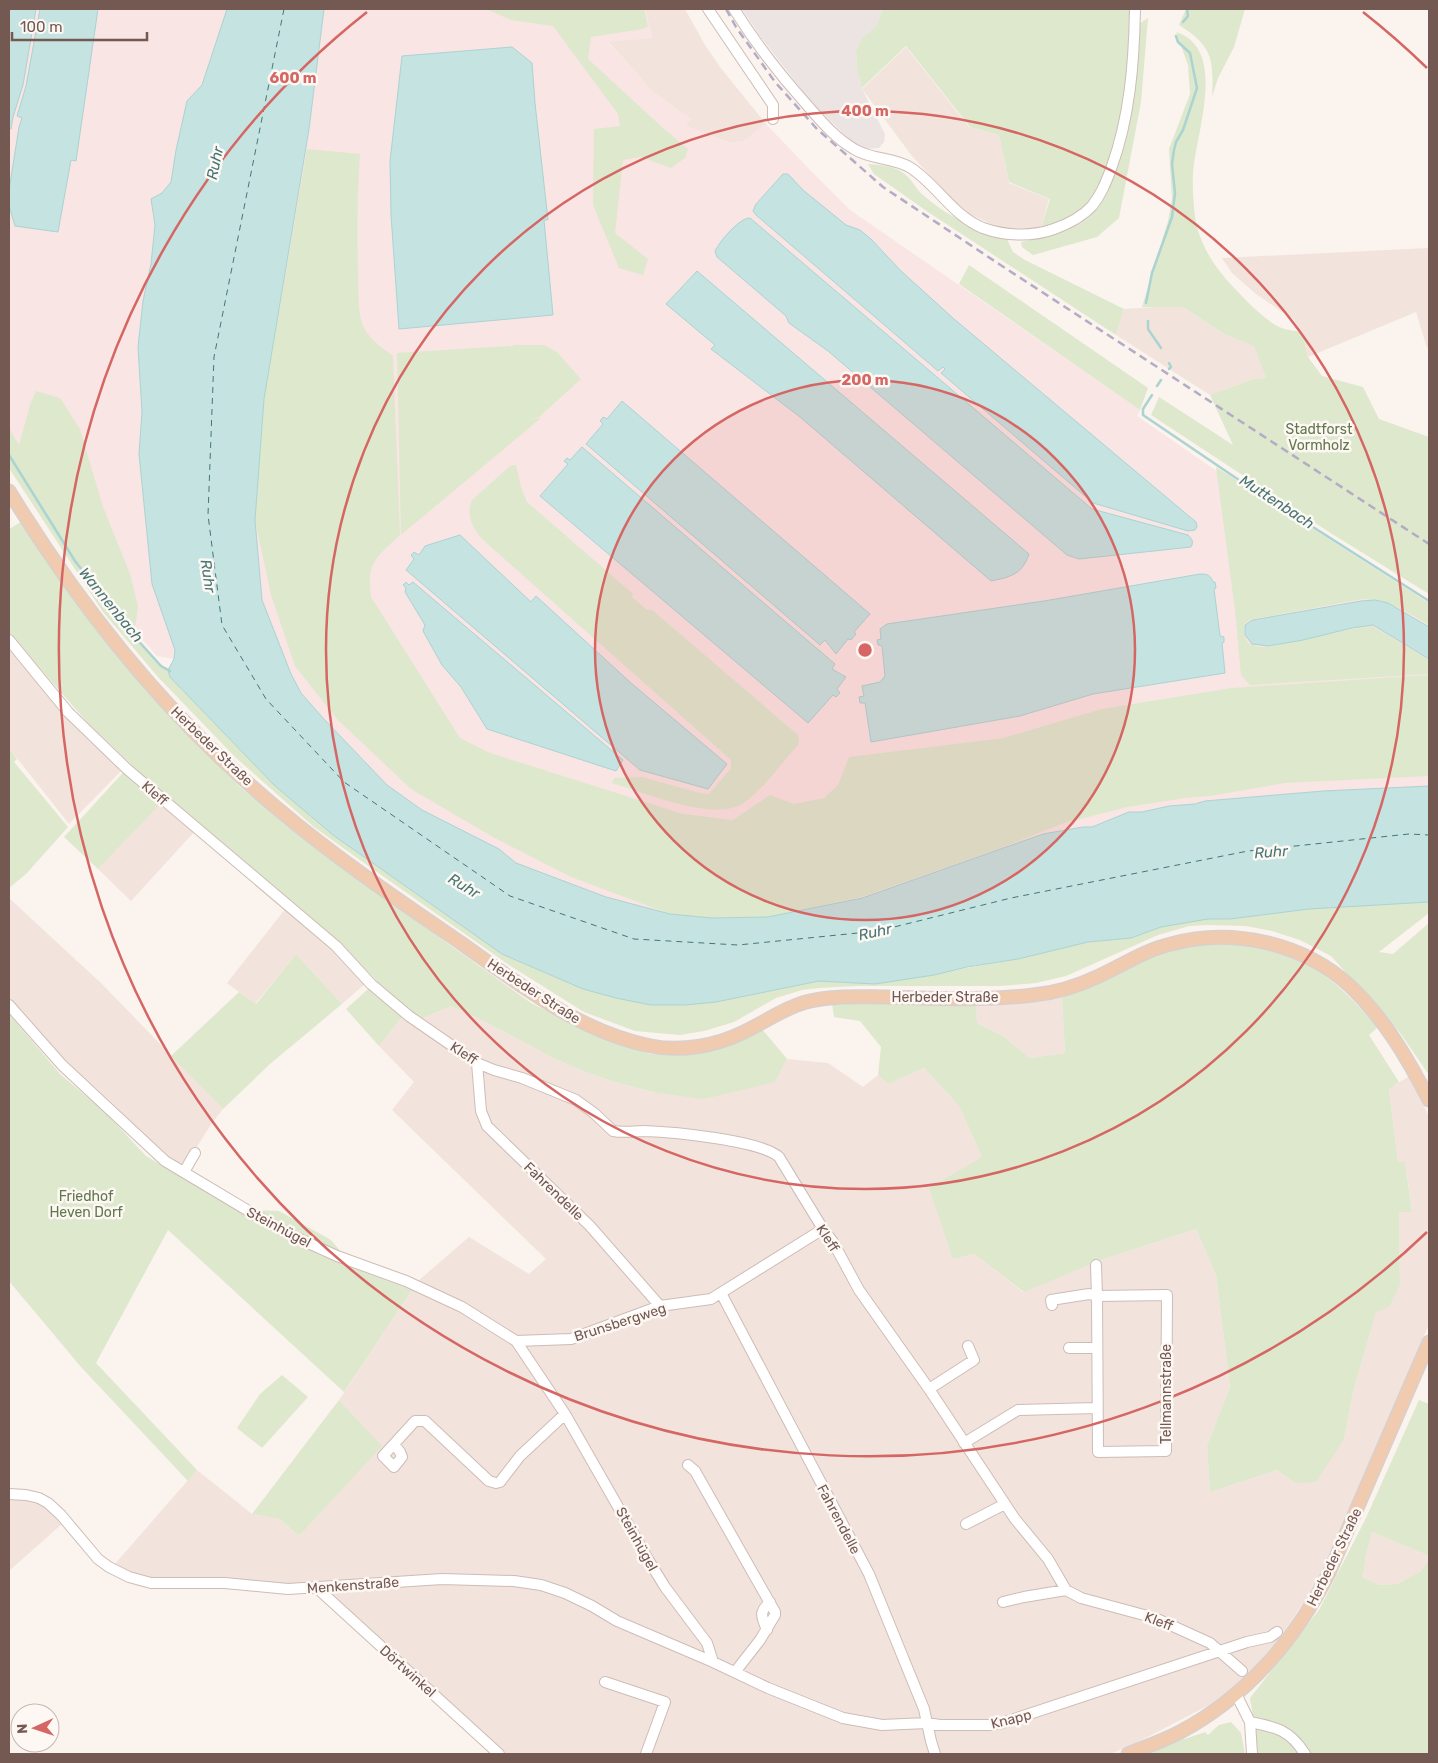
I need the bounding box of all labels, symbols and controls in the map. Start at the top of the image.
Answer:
scale bar [12,10,148,42]
text: 100 m [20,18,62,36]
text: 600 m [269,69,317,87]
text: 400 m [841,102,889,120]
water label: Ruhr [203,143,228,181]
text: 200 m [841,371,889,389]
park label: Stadtforst Vormholz [1286,421,1353,454]
water label: Muttenbach [1236,471,1318,533]
water label: Ruhr [196,558,220,595]
water label: Wannenbach [75,564,147,646]
centre of rings [856,641,874,659]
street label: Herbeder Straße [167,703,256,790]
street label: Kleff [138,777,172,810]
water label: Ruhr [1254,842,1290,862]
water label: Ruhr [445,870,484,903]
water label: Ruhr [857,919,895,944]
street label: Herbeder Straße [484,955,583,1028]
street label: Herbeder Straße [891,989,999,1006]
street label: Kleff [447,1038,481,1069]
street label: Fahrendelle [520,1159,587,1224]
park label: Friedhof Heven Dorf [49,1188,123,1221]
street label: Steinhügel [244,1203,314,1251]
street label: Kleff [812,1221,843,1255]
street label: Brunsbergweg [572,1300,668,1345]
street label: Tellmannstraße [1158,1344,1175,1444]
street label: Fahrendelle [813,1482,864,1557]
street label: Steinhügel [612,1504,661,1574]
street label: Herbeder Straße [1303,1505,1366,1609]
street label: Menkenstraße [306,1574,400,1597]
street label: Kleff [1142,1608,1176,1635]
street label: Dörtwinkel [376,1642,439,1701]
north arrow [10,1703,60,1753]
street label: Knapp [989,1706,1033,1733]
text: N [14,1723,31,1734]

